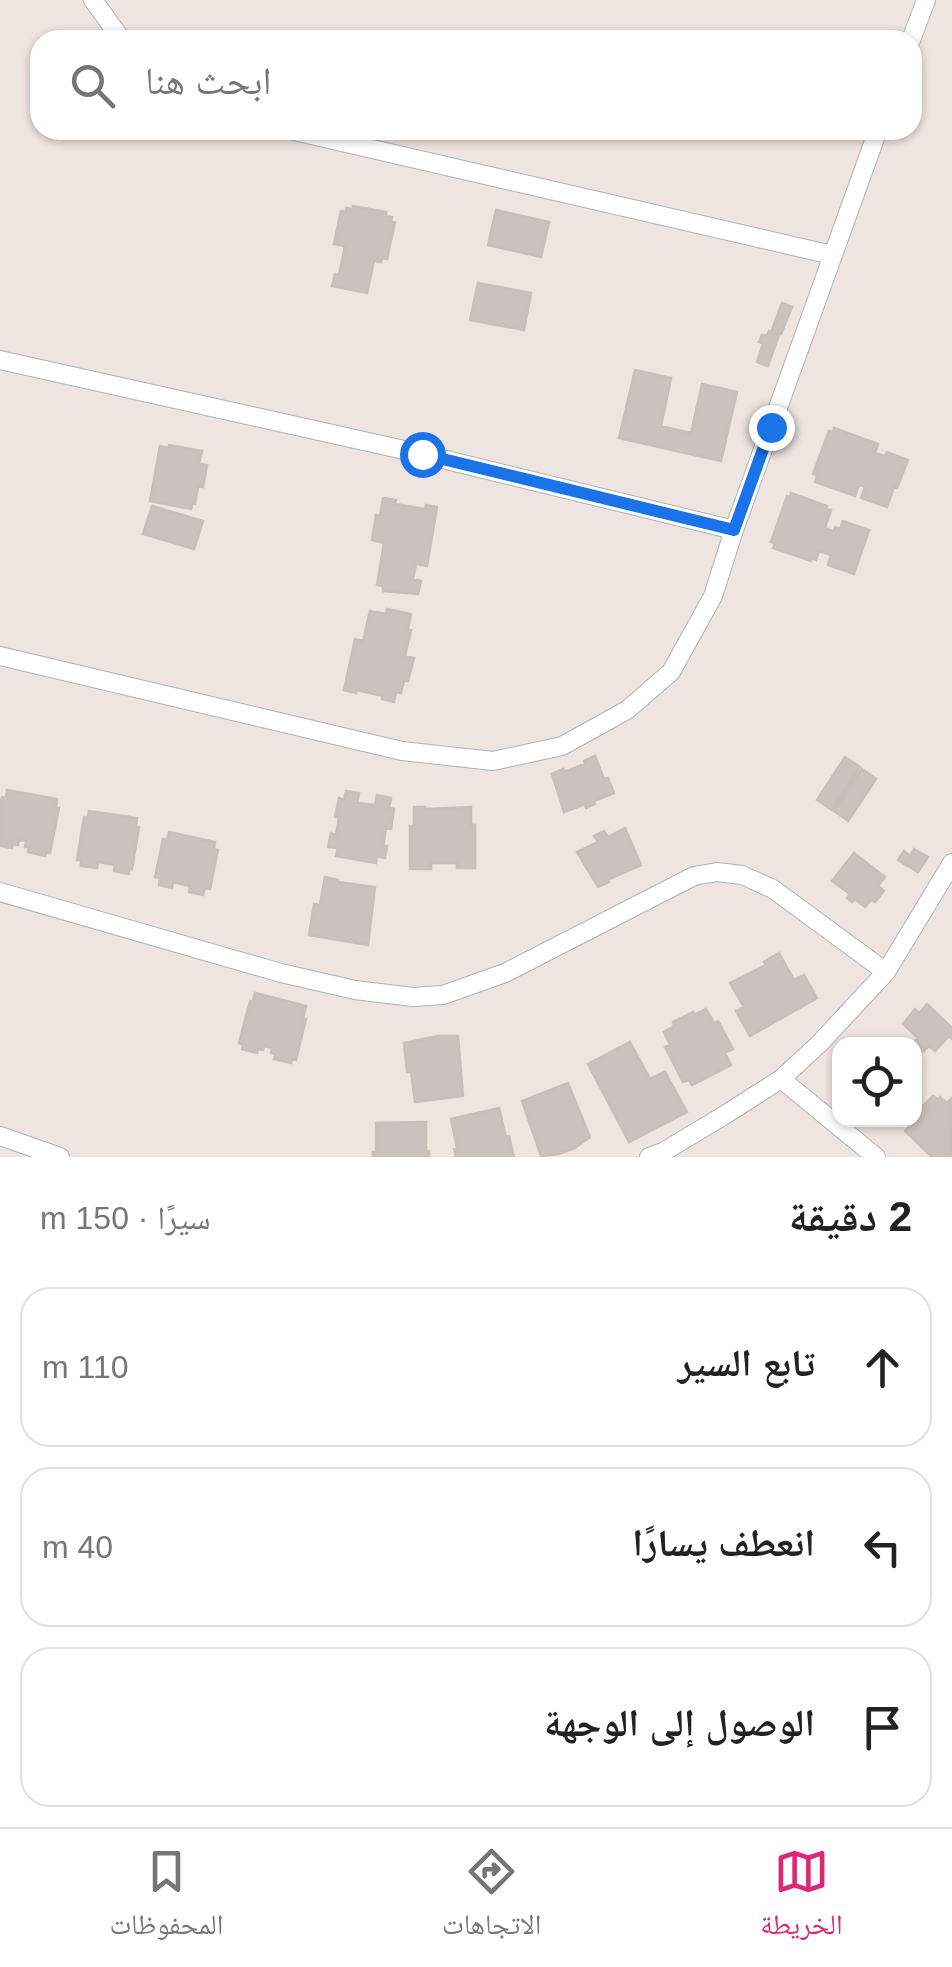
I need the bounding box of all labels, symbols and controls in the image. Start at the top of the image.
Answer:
search box [30,30,922,140]
icon: search [65,58,120,113]
text: ابحث هنا [145,60,271,102]
route end [749,405,795,451]
route start [400,432,446,478]
map controls [832,1037,922,1127]
button: locate [832,1037,922,1127]
text: 2 دقيقة [789,1193,912,1240]
text: سيرًا · 150 m [40,1200,211,1236]
icon: ahead [855,1340,910,1395]
text: تابع السير [678,1342,815,1384]
text: 110 m [42,1349,129,1385]
icon: left [855,1520,910,1575]
text: انعطف يسارًا [632,1522,815,1564]
text: 40 m [42,1529,113,1565]
icon: arrive [855,1700,910,1755]
text: الوصول إلى الوجهة [544,1702,815,1744]
tab: المحفوظات [109,1844,223,1952]
tab: الاتجاهات [442,1844,541,1952]
tab: الخريطة [760,1844,843,1952]

